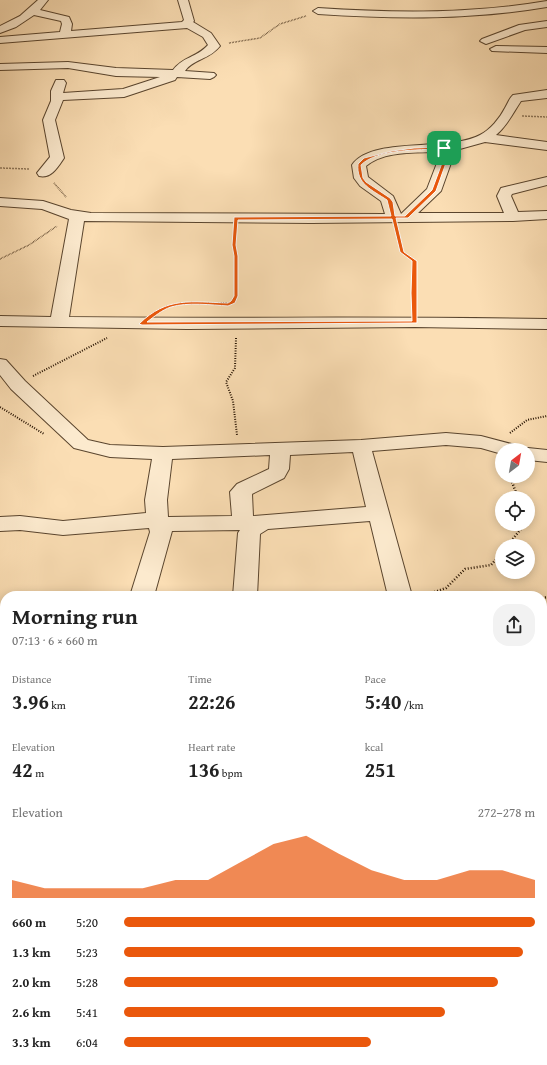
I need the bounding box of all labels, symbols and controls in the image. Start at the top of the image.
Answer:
pin [427,131,461,165]
icon: arrive [433,137,455,159]
north arrow [495,443,535,483]
map controls [495,443,535,579]
button: locate [495,491,535,531]
button: layers [495,539,535,579]
text: Morning run [12,600,138,632]
button: share [493,604,535,646]
text: 07:13 · 6 × 660 m [12,631,98,650]
text: Distance [12,671,51,687]
text: Time [188,671,212,687]
text: Pace [365,671,386,687]
text: 3.96 [12,687,49,716]
text: 22:26 [188,687,235,716]
text: 5:40 [365,687,401,716]
text: km [49,697,66,713]
text: /km [401,697,424,713]
text: Elevation [12,739,55,755]
text: Heart rate [188,739,236,755]
text: kcal [365,739,383,755]
text: 42 [12,755,33,784]
text: 136 [188,755,219,784]
text: 251 [365,755,396,784]
text: m [33,765,44,781]
text: bpm [219,765,242,781]
text: Elevation [12,803,63,822]
text: 272–278 m [478,803,535,822]
text: 660 m [12,913,46,932]
text: 5:20 [76,913,98,932]
text: 1.3 km [12,943,51,962]
text: 5:23 [76,943,98,962]
text: 2.0 km [12,973,51,992]
text: 5:28 [76,973,98,992]
text: 2.6 km [12,1003,51,1022]
text: 5:41 [76,1003,98,1022]
text: 3.3 km [12,1033,51,1052]
text: 6:04 [76,1033,98,1052]

